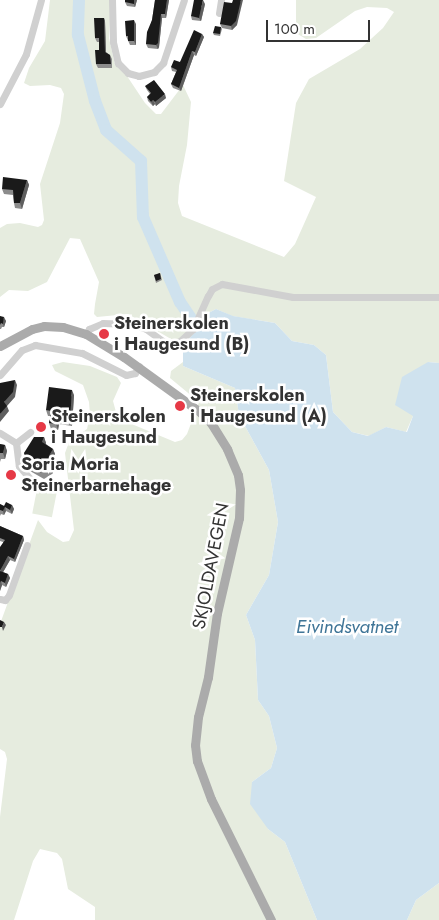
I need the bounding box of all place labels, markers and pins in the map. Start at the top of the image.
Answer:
place label: Steinerskolen i Haugesund (B) [114,313,250,356]
marker: Steinerskolen i Haugesund (B) [98,328,110,340]
place label: Steinerskolen i Haugesund (A) [190,385,327,428]
marker: Steinerskolen i Haugesund (A) [174,400,186,412]
place label: Steinerskolen i Haugesund [51,406,166,448]
marker: Steinerskolen i Haugesund [35,421,47,433]
place label: Soria Moria Steinerbarnehage [21,454,171,496]
marker: Soria Moria Steinerbarnehage [5,469,17,481]

